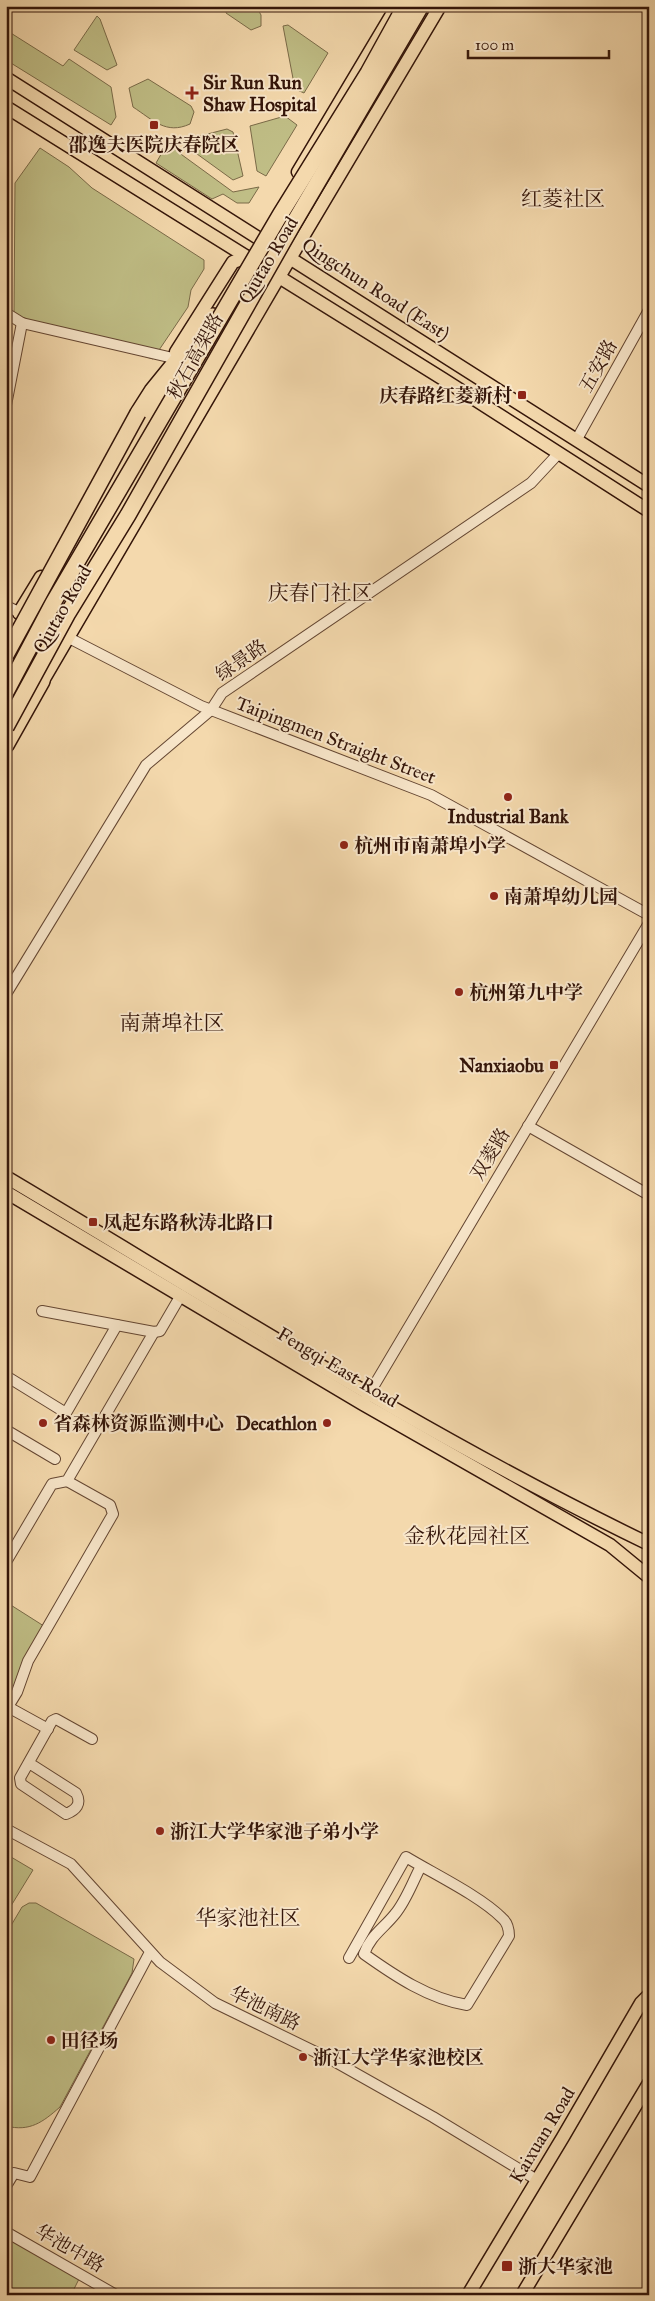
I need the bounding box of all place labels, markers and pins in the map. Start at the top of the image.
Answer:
place label: Sir Run Run Shaw Hospital [203,71,317,117]
marker: Sir Run Run Shaw Hospital [185,86,199,100]
marker: 邵逸夫医院庆春院区 [148,119,160,131]
place label: 邵逸夫医院庆春院区 [68,133,240,156]
place label: 庆春路红菱新村 [379,384,512,407]
marker: 庆春路红菱新村 [516,389,528,401]
marker: Industrial Bank [502,791,514,803]
place label: Industrial Bank [447,805,570,828]
place label: 杭州市南萧埠小学 [354,834,506,857]
marker: 杭州市南萧埠小学 [338,839,350,851]
place label: 南萧埠幼儿园 [504,885,618,908]
marker: 南萧埠幼儿园 [488,890,500,902]
place label: 杭州第九中学 [469,981,583,1004]
marker: 杭州第九中学 [453,986,465,998]
place label: Nanxiaobu [459,1054,545,1077]
marker: Nanxiaobu [548,1059,560,1071]
place label: 凤起东路秋涛北路口 [103,1211,274,1234]
marker: 凤起东路秋涛北路口 [87,1216,99,1228]
place label: 省森林资源监测中心 [53,1412,224,1435]
place label: Decathlon [236,1412,318,1435]
marker: 省森林资源监测中心 [37,1417,49,1429]
marker: Decathlon [321,1417,333,1429]
place label: 浙江大学华家池子弟小学 [170,1820,379,1843]
marker: 浙江大学华家池子弟小学 [154,1825,166,1837]
place label: 田径场 [61,2029,118,2052]
marker: 田径场 [45,2034,57,2046]
place label: 浙江大学华家池校区 [313,2046,484,2069]
marker: 浙江大学华家池校区 [297,2051,309,2063]
place label: 浙大华家池 [518,2255,613,2278]
marker: 浙大华家池 [500,2259,514,2273]

